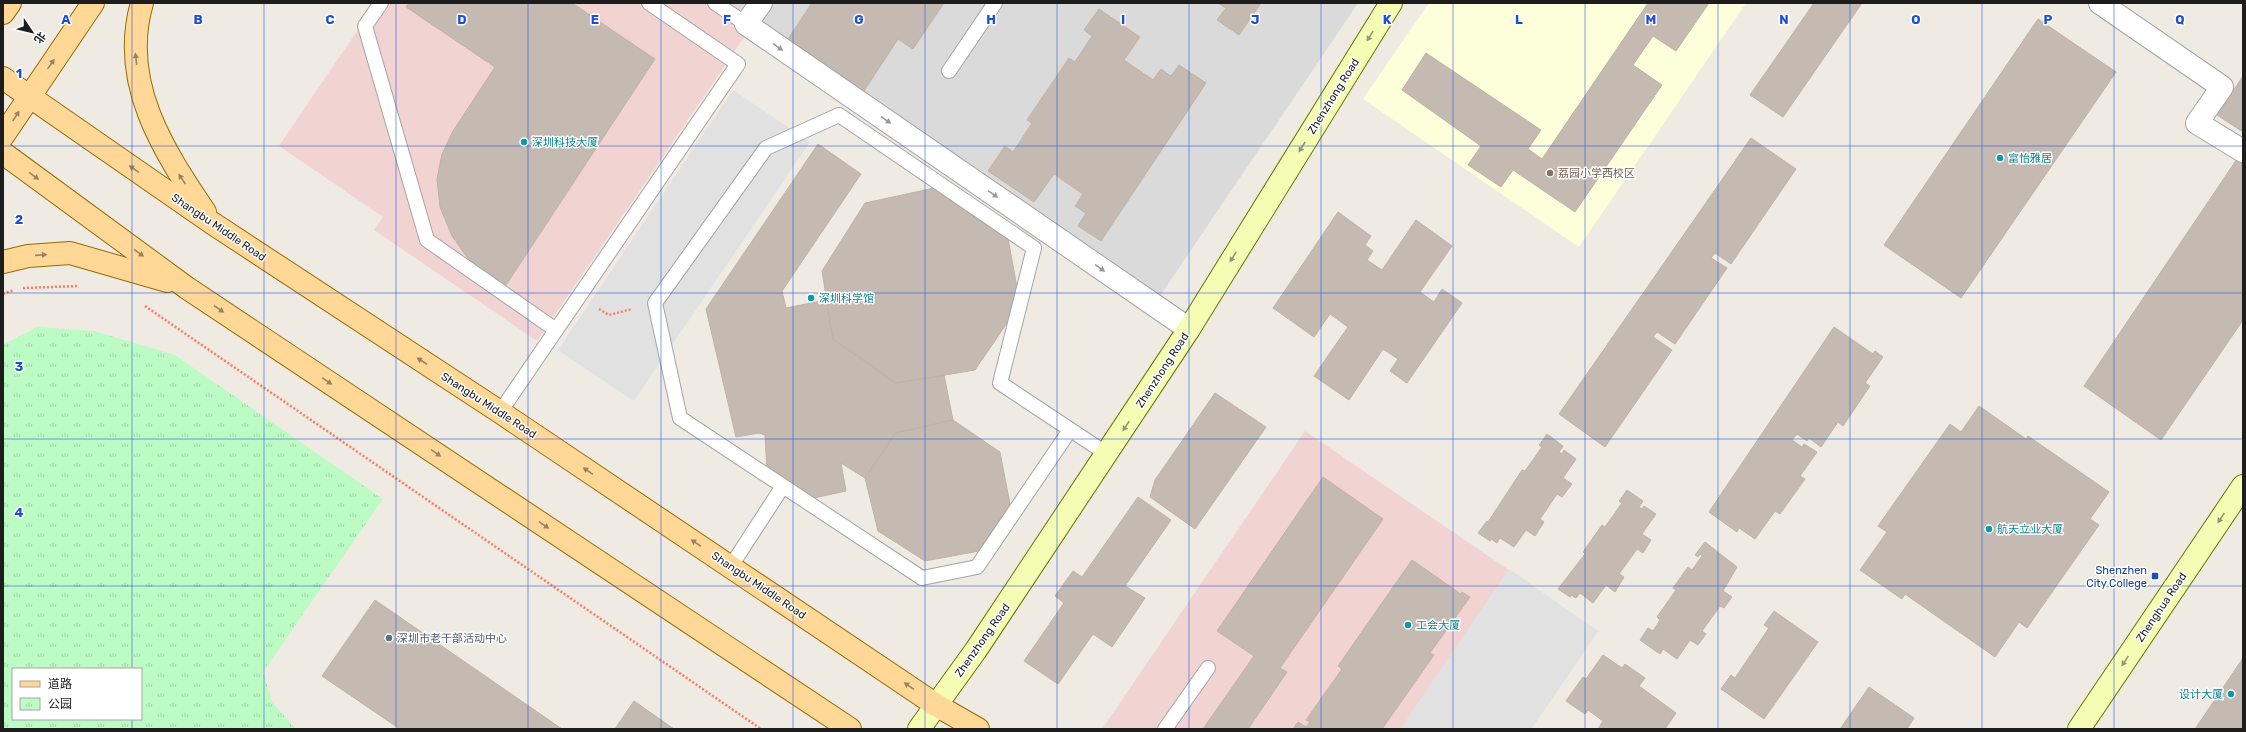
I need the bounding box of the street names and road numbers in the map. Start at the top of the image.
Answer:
street label: Zhenzhong Road [1305,56,1362,136]
street label: Shangbu Middle Road [169,191,268,264]
street label: Zhenzhong Road [1133,330,1191,410]
street label: Shangbu Middle Road [439,370,539,441]
street label: Shangbu Middle Road [709,549,808,622]
street label: Zhenghua Road [2133,570,2189,644]
street label: Zhenzhong Road [952,601,1013,680]

